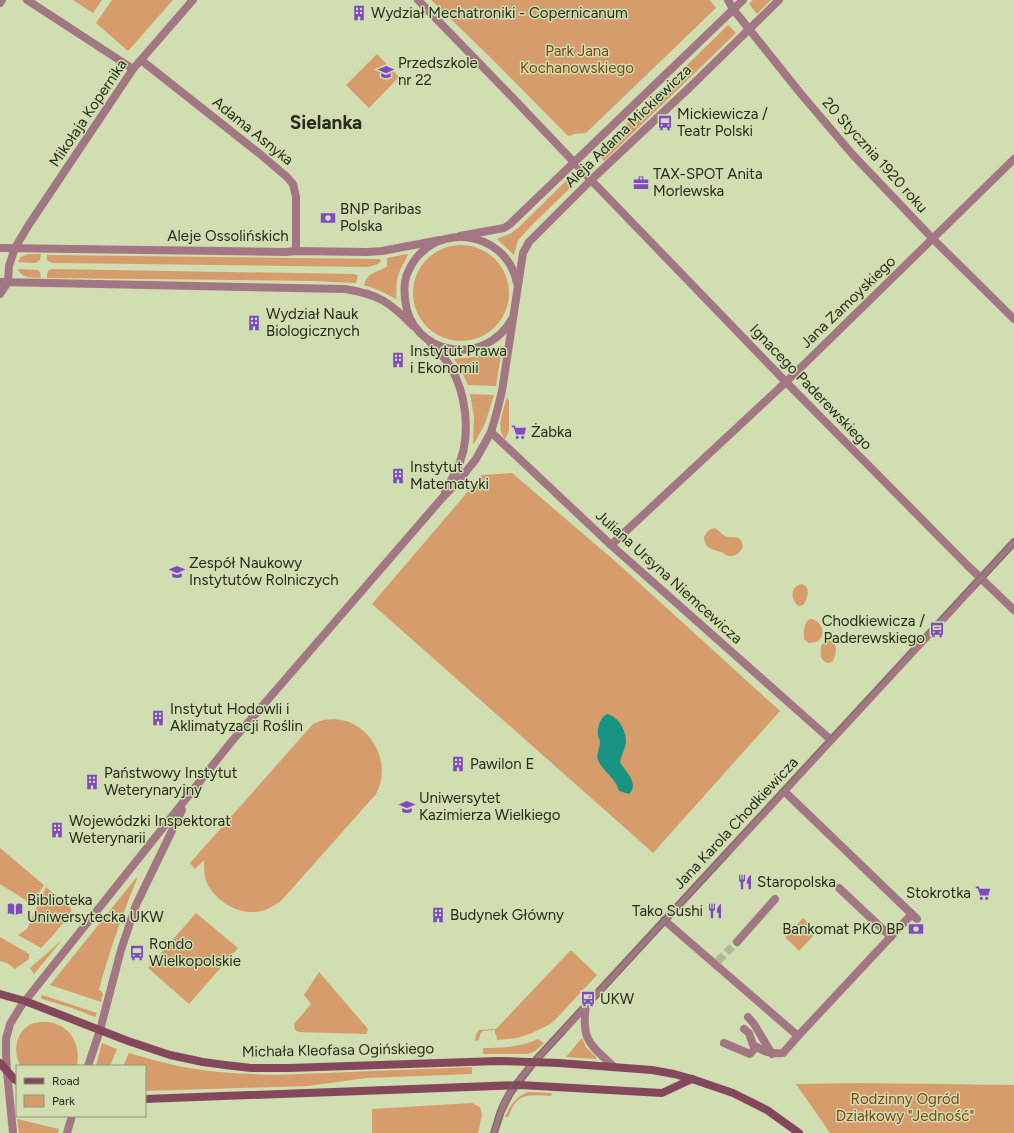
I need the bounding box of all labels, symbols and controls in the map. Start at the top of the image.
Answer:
building icon: Wydział Mechatroniki - Copernicanum [350,4,368,22]
place label: Wydział Mechatroniki - Copernicanum [371,4,628,22]
park label: Park Jana Kochanowskiego [520,42,634,77]
place label: Przedszkole nr 22 [398,54,478,89]
street label: Mikołaja Kopernika [45,56,131,170]
street label: Aleja Adama Mickiewicza [561,61,695,191]
school or university icon: Przedszkole nr 22 [377,63,395,81]
street label: Adama Asnyka [209,93,297,169]
street label: 20 Stycznia 1920 roku [819,94,931,216]
place label: Mickiewicza / Teatr Polski [677,105,768,140]
district label: Sielanka [290,111,362,134]
bus stop icon: Mickiewicza / Teatr Polski [656,114,674,132]
place label: TAX-SPOT Anita Morlewska [653,165,763,200]
office icon: TAX-SPOT Anita Morlewska [632,174,650,192]
place label: BNP Paribas Polska [340,200,421,235]
bank icon: BNP Paribas Polska [319,209,337,227]
street label: Aleje Ossolińskich [167,227,289,245]
street label: Jana Zamoyskiego [797,252,899,352]
place label: Wydział Nauk Biologicznych [266,305,360,340]
building icon: Wydział Nauk Biologicznych [245,314,263,332]
street label: Ignacego Paderewskiego [746,320,876,454]
place label: Instytut Prawa i Ekonomii [410,342,507,377]
building icon: Instytut Prawa i Ekonomii [389,351,407,369]
supermarket icon: Żabka [510,423,528,441]
place label: Żabka [531,423,572,441]
place label: Instytut Matematyki [410,458,489,493]
building icon: Instytut Matematyki [389,467,407,485]
street label: Juliana Ursyna Niemcewicza [592,506,746,648]
place label: Zespół Naukowy Instytutów Rolniczych [189,554,339,589]
school or university icon: Zespół Naukowy Instytutów Rolniczych [168,563,186,581]
place label: Chodkiewicza / Paderewskiego [822,612,925,647]
bus stop icon: Chodkiewicza / Paderewskiego [928,621,946,639]
place label: Instytut Hodowli i Aklimatyzacji Roślin [170,700,303,735]
building icon: Instytut Hodowli i Aklimatyzacji Roślin [149,709,167,727]
street label: Jana Karola Chodkiewicza [670,753,802,893]
building icon: Pawilon E [449,755,467,773]
place label: Pawilon E [470,755,534,773]
place label: Państwowy Instytut Weterynaryjny [104,764,238,799]
building icon: Państwowy Instytut Weterynaryjny [83,773,101,791]
place label: Uniwersytet Kazimierza Wielkiego [419,789,561,824]
school or university icon: Uniwersytet Kazimierza Wielkiego [398,798,416,816]
place label: Wojewódzki Inspektorat Weterynarii [69,812,231,847]
building icon: Wojewódzki Inspektorat Weterynarii [48,821,66,839]
restaurant icon: Staropolska [736,873,754,891]
place label: Staropolska [757,873,836,891]
place label: Stokrotka [906,884,971,902]
supermarket icon: Stokrotka [974,884,992,902]
place label: Biblioteka Uniwersytecka UKW [27,891,164,926]
library icon: Biblioteka Uniwersytecka UKW [6,900,24,918]
place label: Tako Sushi [632,902,703,920]
restaurant icon: Tako Sushi [706,902,724,920]
building icon: Budynek Główny [429,906,447,924]
place label: Budynek Główny [450,906,564,924]
place label: Bankomat PKO BP [782,920,904,938]
bank icon: Bankomat PKO BP [907,920,925,938]
place label: Rondo Wielkopolskie [149,935,241,970]
bus stop icon: Rondo Wielkopolskie [128,944,146,962]
bus stop icon: UKW [579,990,597,1008]
place label: UKW [600,990,635,1008]
street label: Michała Kleofasa Ogińskiego [242,1039,435,1061]
legend [16,1065,146,1117]
text: Road [52,1074,80,1088]
park label: Rodzinny Ogród Działkowy "Jedność" [836,1090,974,1125]
text: Park [52,1094,75,1108]

